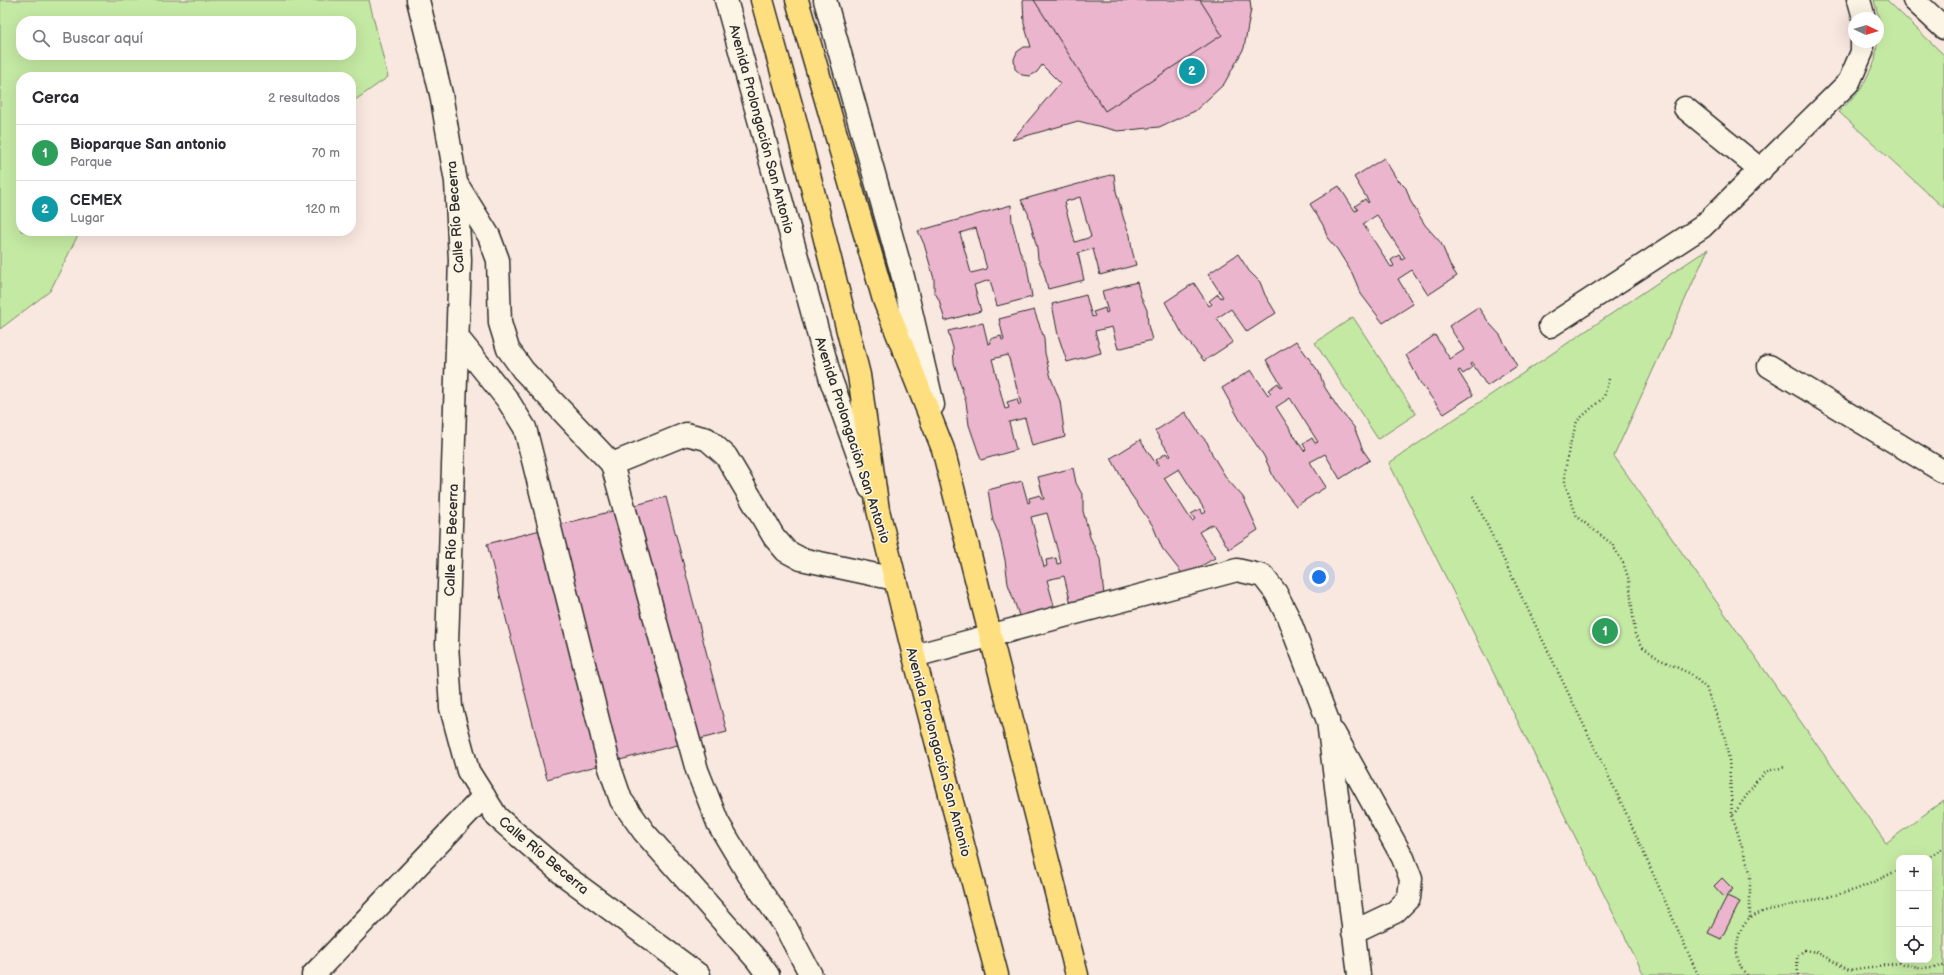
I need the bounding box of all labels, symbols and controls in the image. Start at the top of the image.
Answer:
north arrow [1848,12,1884,48]
search box [16,16,356,60]
street label: Avenida Prolongación San Antonio [725,23,798,236]
icon: search [30,27,52,49]
text: Buscar aquí [62,29,143,48]
pin: 2 [1179,56,1205,86]
text: Cerca [32,88,79,108]
text: 2 resultados [268,90,340,106]
text: Bioparque San antonio [70,135,226,154]
text: 1 [42,145,48,161]
text: 70 m [312,145,340,161]
text: Parque [70,154,112,170]
street label: Calle Río Becerra [443,160,468,274]
text: CEMEX [70,191,122,210]
text: 2 [41,201,49,217]
text: 120 m [305,201,340,217]
text: Lugar [70,210,104,226]
street label: Avenida Prolongación San Antonio [811,335,894,546]
street label: Calle Río Becerra [441,483,462,597]
your location [1309,567,1329,587]
pin: 1 [1592,616,1618,646]
street label: Avenida Prolongación San Antonio [902,646,975,859]
street label: Calle Río Becerra [495,813,592,898]
map controls [1896,855,1932,963]
button: + [1896,855,1932,891]
button: − [1896,891,1932,927]
button: locate [1896,927,1932,963]

